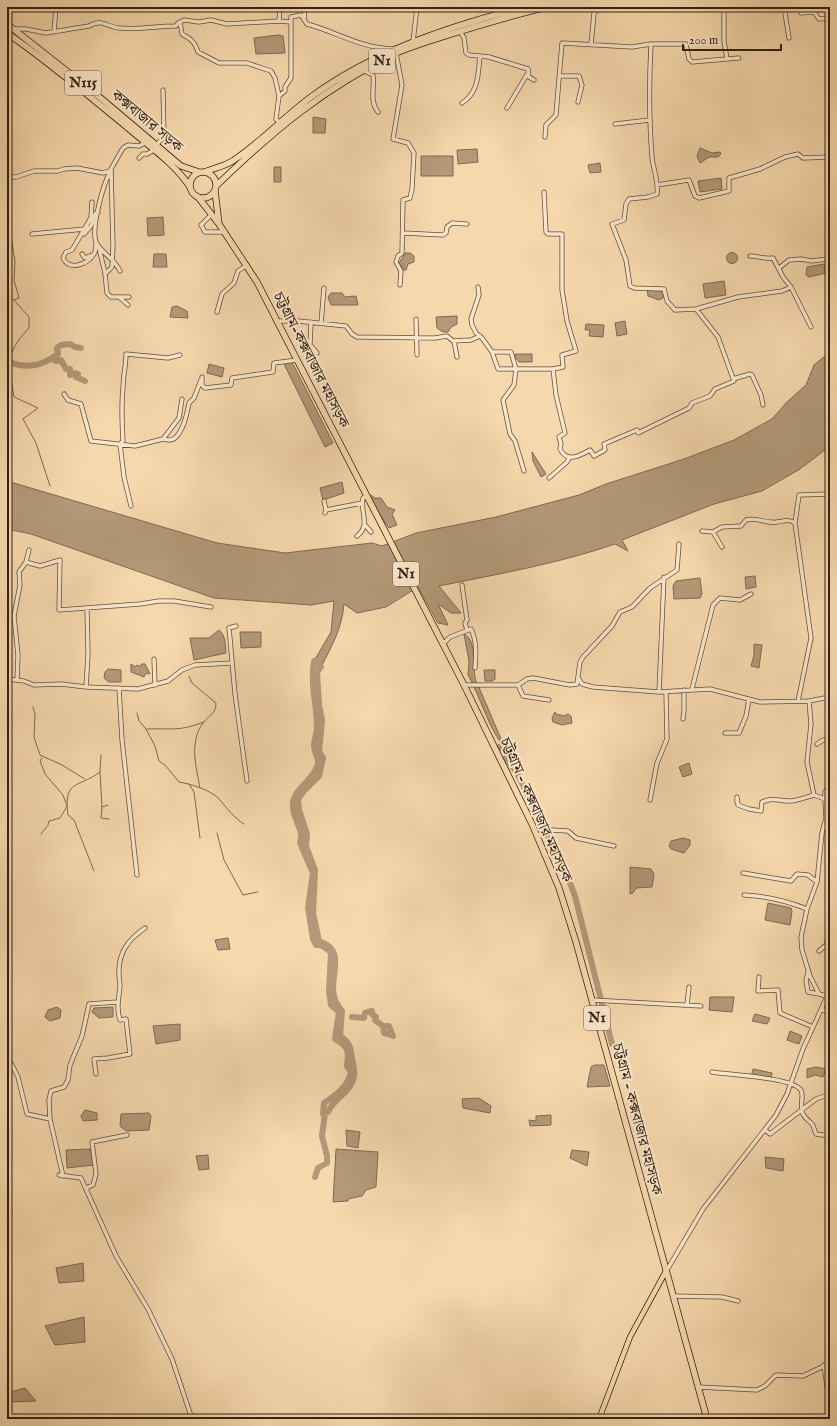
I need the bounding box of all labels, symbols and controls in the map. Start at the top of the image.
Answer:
scale bar [683,26,781,52]
text: 200 m [689,33,718,48]
road number: N1 [369,49,395,73]
road number: N115 [65,71,101,95]
street label: কক্সবাজার সড়ক [107,85,187,157]
street label: চট্টগ্রাম-কক্সবাজার মহাসড়ক [268,288,354,431]
road number: N1 [393,562,419,586]
street label: চট্টগ্রাম - কক্সবাজার মহাসড়ক [495,734,577,886]
road number: N1 [584,1006,610,1030]
street label: চট্টগ্রাম - কক্সবাজার মহাসড়ক [607,1040,667,1197]

